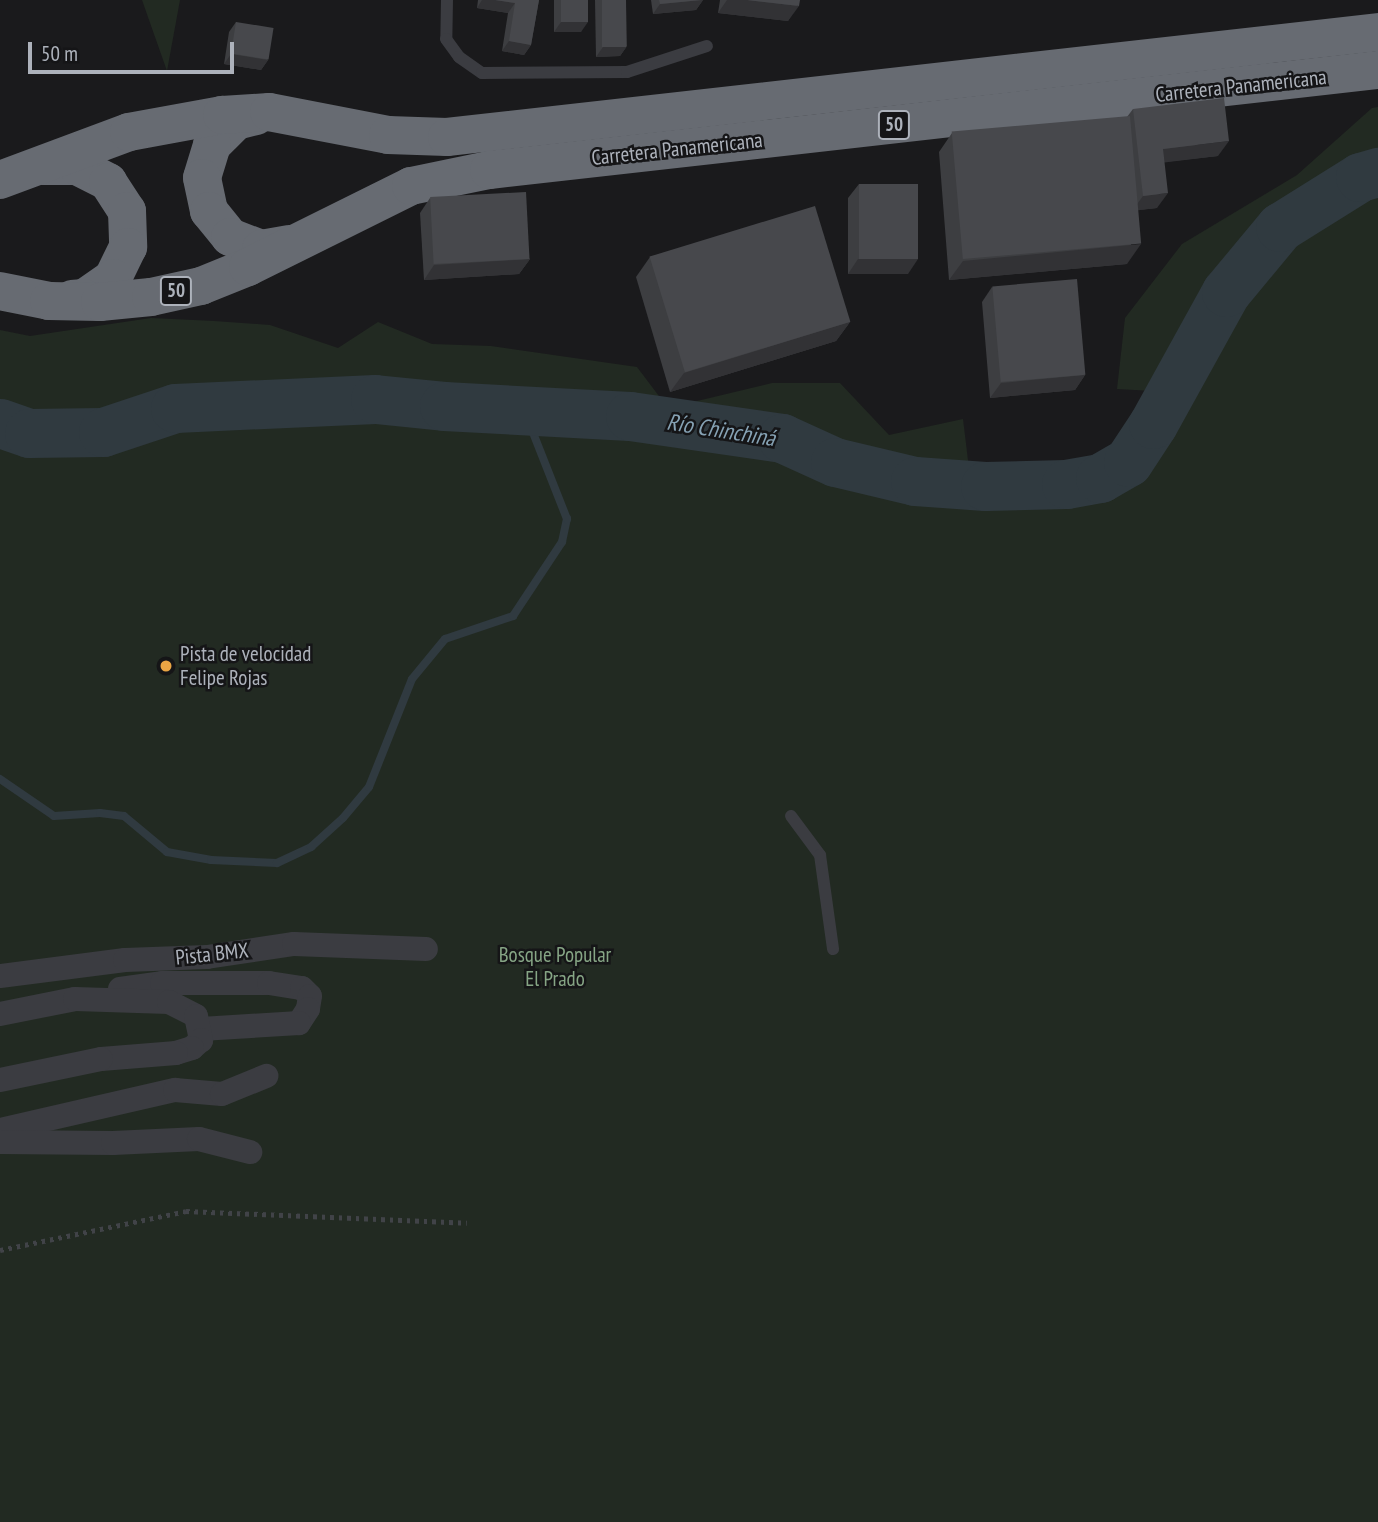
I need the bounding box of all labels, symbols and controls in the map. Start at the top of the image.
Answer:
scale bar [32,28,238,72]
text: 50 m [41,40,78,67]
street label: Carretera Panamericana [1154,64,1328,108]
road number: 50 [876,110,912,140]
street label: Carretera Panamericana [590,127,764,171]
road number: 50 [158,276,194,306]
water label: Río Chinchiná [665,408,777,452]
place label: Pista de velocidad Felipe Rojas [180,641,311,691]
marker: Pista de velocidad Felipe Rojas [158,658,174,674]
street label: Pista BMX [174,938,250,970]
park label: Bosque Popular El Prado [499,942,611,992]

